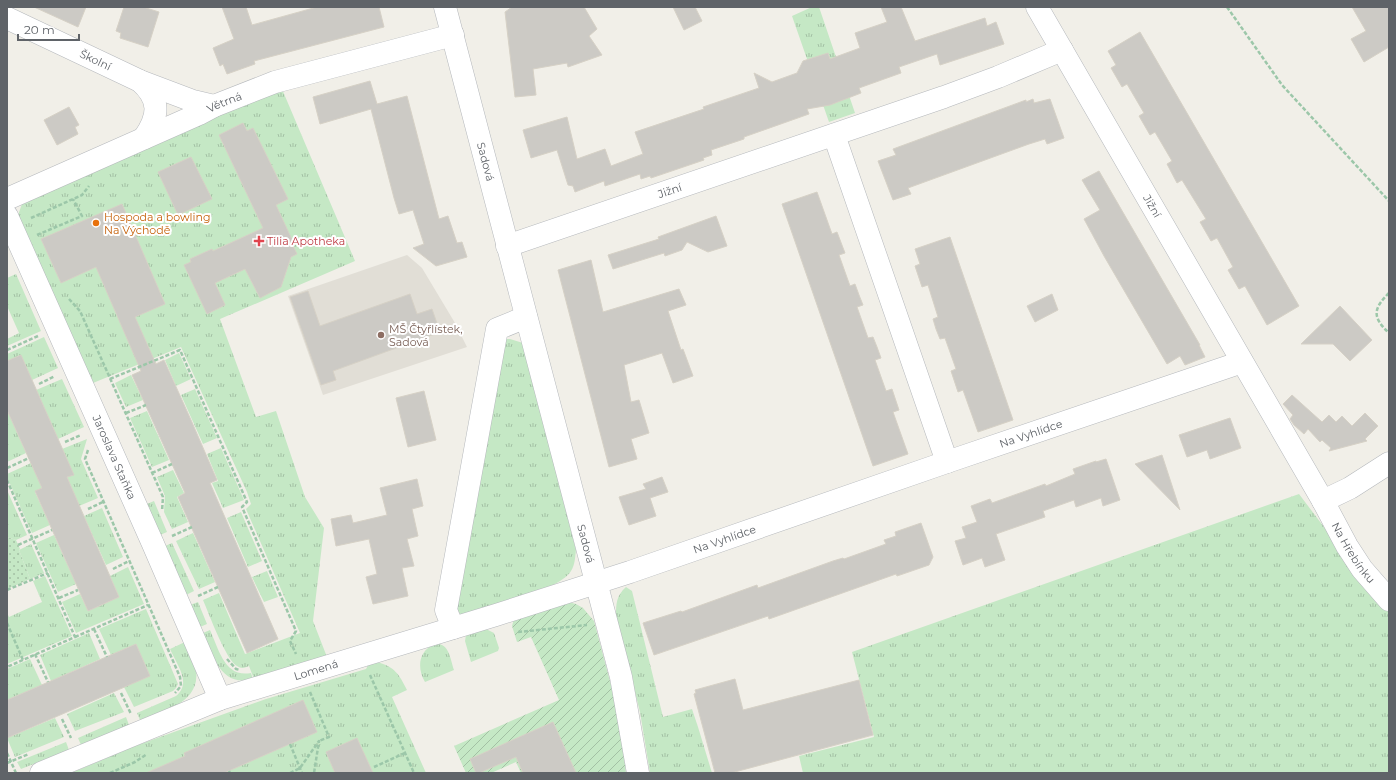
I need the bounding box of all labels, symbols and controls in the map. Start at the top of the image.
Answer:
scale bar [18,16,79,42]
text: 20 m [24,22,55,37]
street label: Školní [77,46,115,74]
street label: Větrná [204,89,244,116]
street label: Sadová [474,141,497,183]
street label: Jižní [655,180,685,201]
street label: Jižní [1140,191,1165,221]
place label: Hospoda a bowling Na Východě [104,210,211,237]
marker: Hospoda a bowling Na Východě [91,218,101,228]
place label: Tilia Apotheka [267,234,345,248]
marker: Tilia Apotheka [254,236,264,246]
place label: MŠ Čtyřlístek, Sadová [389,322,463,349]
marker: MŠ Čtyřlístek, Sadová [376,330,386,340]
street label: Jaroslava Staňka [89,412,139,502]
street label: Na Vyhlídce [998,416,1064,451]
street label: Na Hřebínku [1329,520,1378,586]
street label: Na Vyhlídce [691,522,758,557]
street label: Sadová [574,523,598,565]
street label: Lomená [292,656,340,683]

